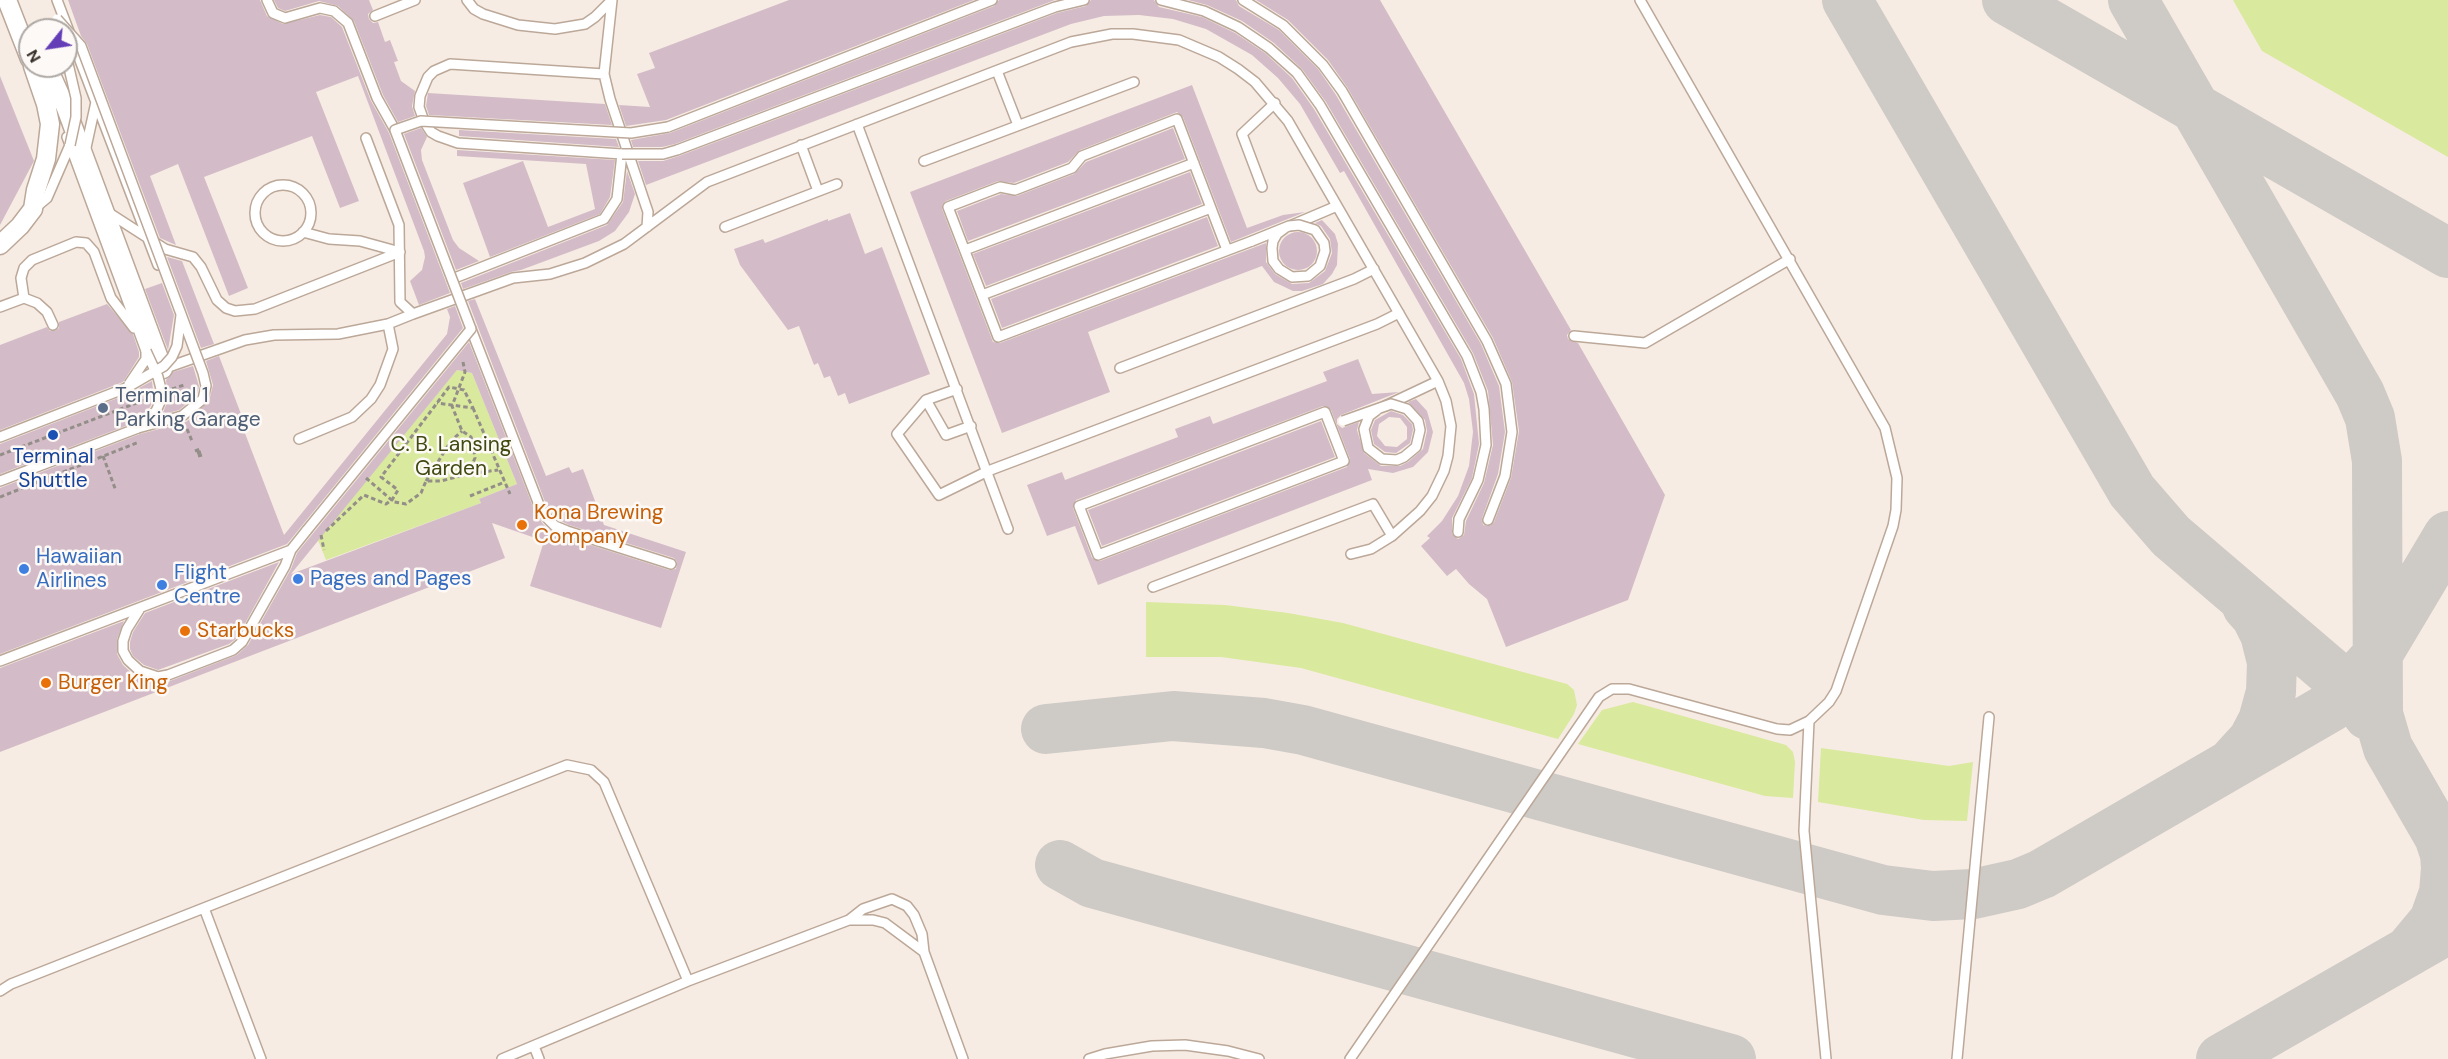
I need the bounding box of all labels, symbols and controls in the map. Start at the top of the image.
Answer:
north arrow [18,18,78,78]
text: N [22,46,46,67]
place label: Terminal 1 Parking Garage [115,383,261,433]
marker: Terminal 1 Parking Garage [96,401,110,415]
marker: Terminal Shuttle [46,428,60,442]
park label: C. B. Lansing Garden [390,432,512,482]
place label: Terminal Shuttle [12,444,94,494]
place label: Kona Brewing Company [534,500,663,550]
marker: Kona Brewing Company [515,518,529,532]
place label: Hawaiian Airlines [36,544,122,594]
place label: Flight Centre [174,560,241,610]
marker: Hawaiian Airlines [17,562,31,576]
place label: Pages and Pages [310,566,472,592]
marker: Pages and Pages [291,572,305,586]
marker: Flight Centre [155,578,169,592]
place label: Starbucks [197,618,294,644]
marker: Starbucks [178,624,192,638]
place label: Burger King [58,670,168,696]
marker: Burger King [39,676,53,690]

